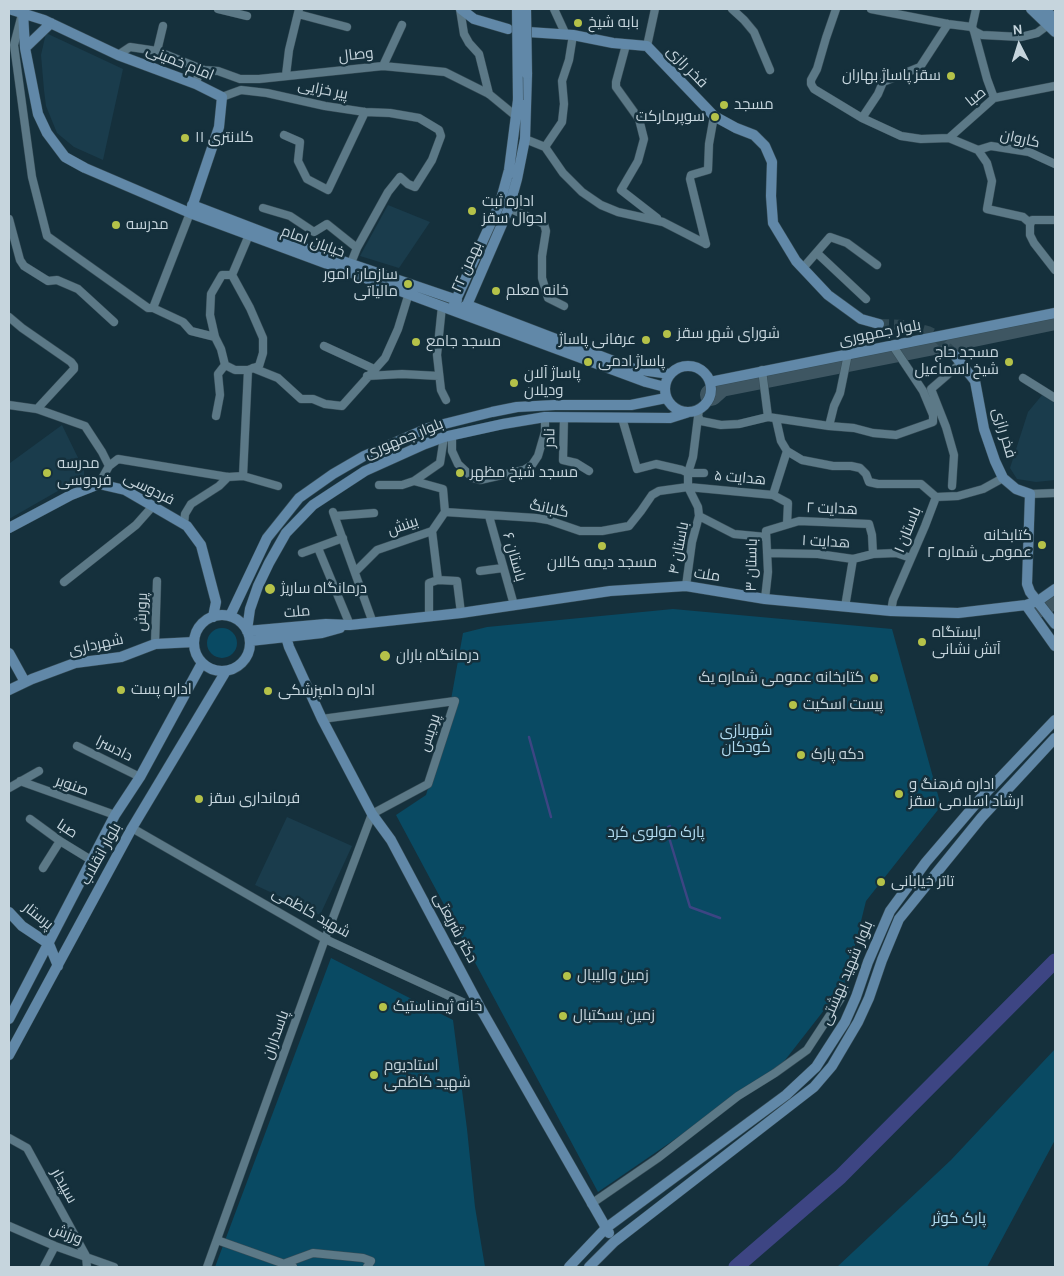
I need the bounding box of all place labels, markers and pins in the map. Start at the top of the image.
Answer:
place label: بابه شیخ [588,14,639,32]
marker: بابه شیخ [572,17,584,29]
place label: سقز پاساژ بهاران [842,67,941,85]
marker: سقز پاساژ بهاران [945,70,957,82]
place label: مسجد [734,96,774,114]
marker: مسجد [718,99,730,111]
place label: سوپرمارکت [636,108,705,126]
marker: سوپرمارکت [709,111,721,123]
place label: کلانتری ۱۱ [195,129,254,147]
marker: کلانتری ۱۱ [179,132,191,144]
place label: اداره ثبت احوال سقز [482,193,547,228]
marker: اداره ثبت احوال سقز [466,205,478,217]
place label: مدرسه [126,216,169,234]
marker: مدرسه [110,219,122,231]
place label: سازمان امور مالیاتی [323,266,398,301]
marker: سازمان امور مالیاتی [402,278,414,290]
place label: خانه معلم [506,282,569,300]
marker: خانه معلم [490,285,502,297]
place label: شورای شهر سقز [677,325,780,343]
marker: شورای شهر سقز [661,328,673,340]
place label: عرفانی پاساژ [559,331,636,349]
place label: مسجد جامع [426,333,501,351]
marker: عرفانی پاساژ [640,334,652,346]
marker: مسجد جامع [410,336,422,348]
place label: مسجد حاج شیخ اسماعیل [914,344,999,379]
place label: پاساژ ادمی [598,353,665,371]
marker: پاساژ ادمی [582,356,594,368]
marker: مسجد حاج شیخ اسماعیل [1003,356,1015,368]
place label: پاساژ آلان ودیلان [524,365,580,400]
marker: پاساژ آلان ودیلان [508,377,520,389]
place label: مدرسه فردوسی [57,455,112,490]
place label: مسجد شیخ مظهر [470,464,578,482]
marker: مدرسه فردوسی [41,467,53,479]
marker: مسجد شیخ مظهر [454,467,466,479]
place label: کتابخانه عمومی شماره ۲ [927,527,1032,562]
marker: کتابخانه عمومی شماره ۲ [1036,539,1048,551]
marker: مسجد دیمه کالان [596,540,608,552]
place label: مسجد دیمه کالان [547,554,657,572]
place label: درمانگاه ساریژ [281,580,367,598]
marker: درمانگاه ساریژ [263,582,277,596]
place label: ایستگاه آتش نشانی [932,624,1001,659]
marker: ایستگاه آتش نشانی [916,636,928,648]
place label: درمانگاه باران [396,647,479,665]
marker: درمانگاه باران [378,649,392,663]
place label: کتابخانه عمومی شماره یک [698,669,864,687]
marker: کتابخانه عمومی شماره یک [868,672,880,684]
place label: اداره پست [131,681,192,699]
place label: اداره دامپزشکی [278,682,375,700]
marker: اداره پست [115,684,127,696]
marker: اداره دامپزشکی [262,685,274,697]
place label: پیست اسکیت [803,696,883,714]
marker: پیست اسکیت [787,699,799,711]
place label: دکه پارک [811,746,864,764]
marker: دکه پارک [795,749,807,761]
place label: اداره فرهنگ و ارشاد اسلامی سقز [909,776,1024,811]
marker: اداره فرهنگ و ارشاد اسلامی سقز [893,788,905,800]
place label: فرمانداری سقز [209,790,300,808]
marker: فرمانداری سقز [193,793,205,805]
place label: تاتر خیابانی [891,873,954,891]
marker: تاتر خیابانی [875,876,887,888]
place label: زمین والیبال [577,967,649,985]
marker: زمین والیبال [561,970,573,982]
place label: خانه ژیمناستیک [393,998,482,1016]
marker: خانه ژیمناستیک [377,1001,389,1013]
place label: زمین بسکتبال [573,1007,655,1025]
marker: زمین بسکتبال [557,1010,569,1022]
place label: استادیوم شهید کاظمی [384,1057,471,1092]
marker: استادیوم شهید کاظمی [368,1069,380,1081]

